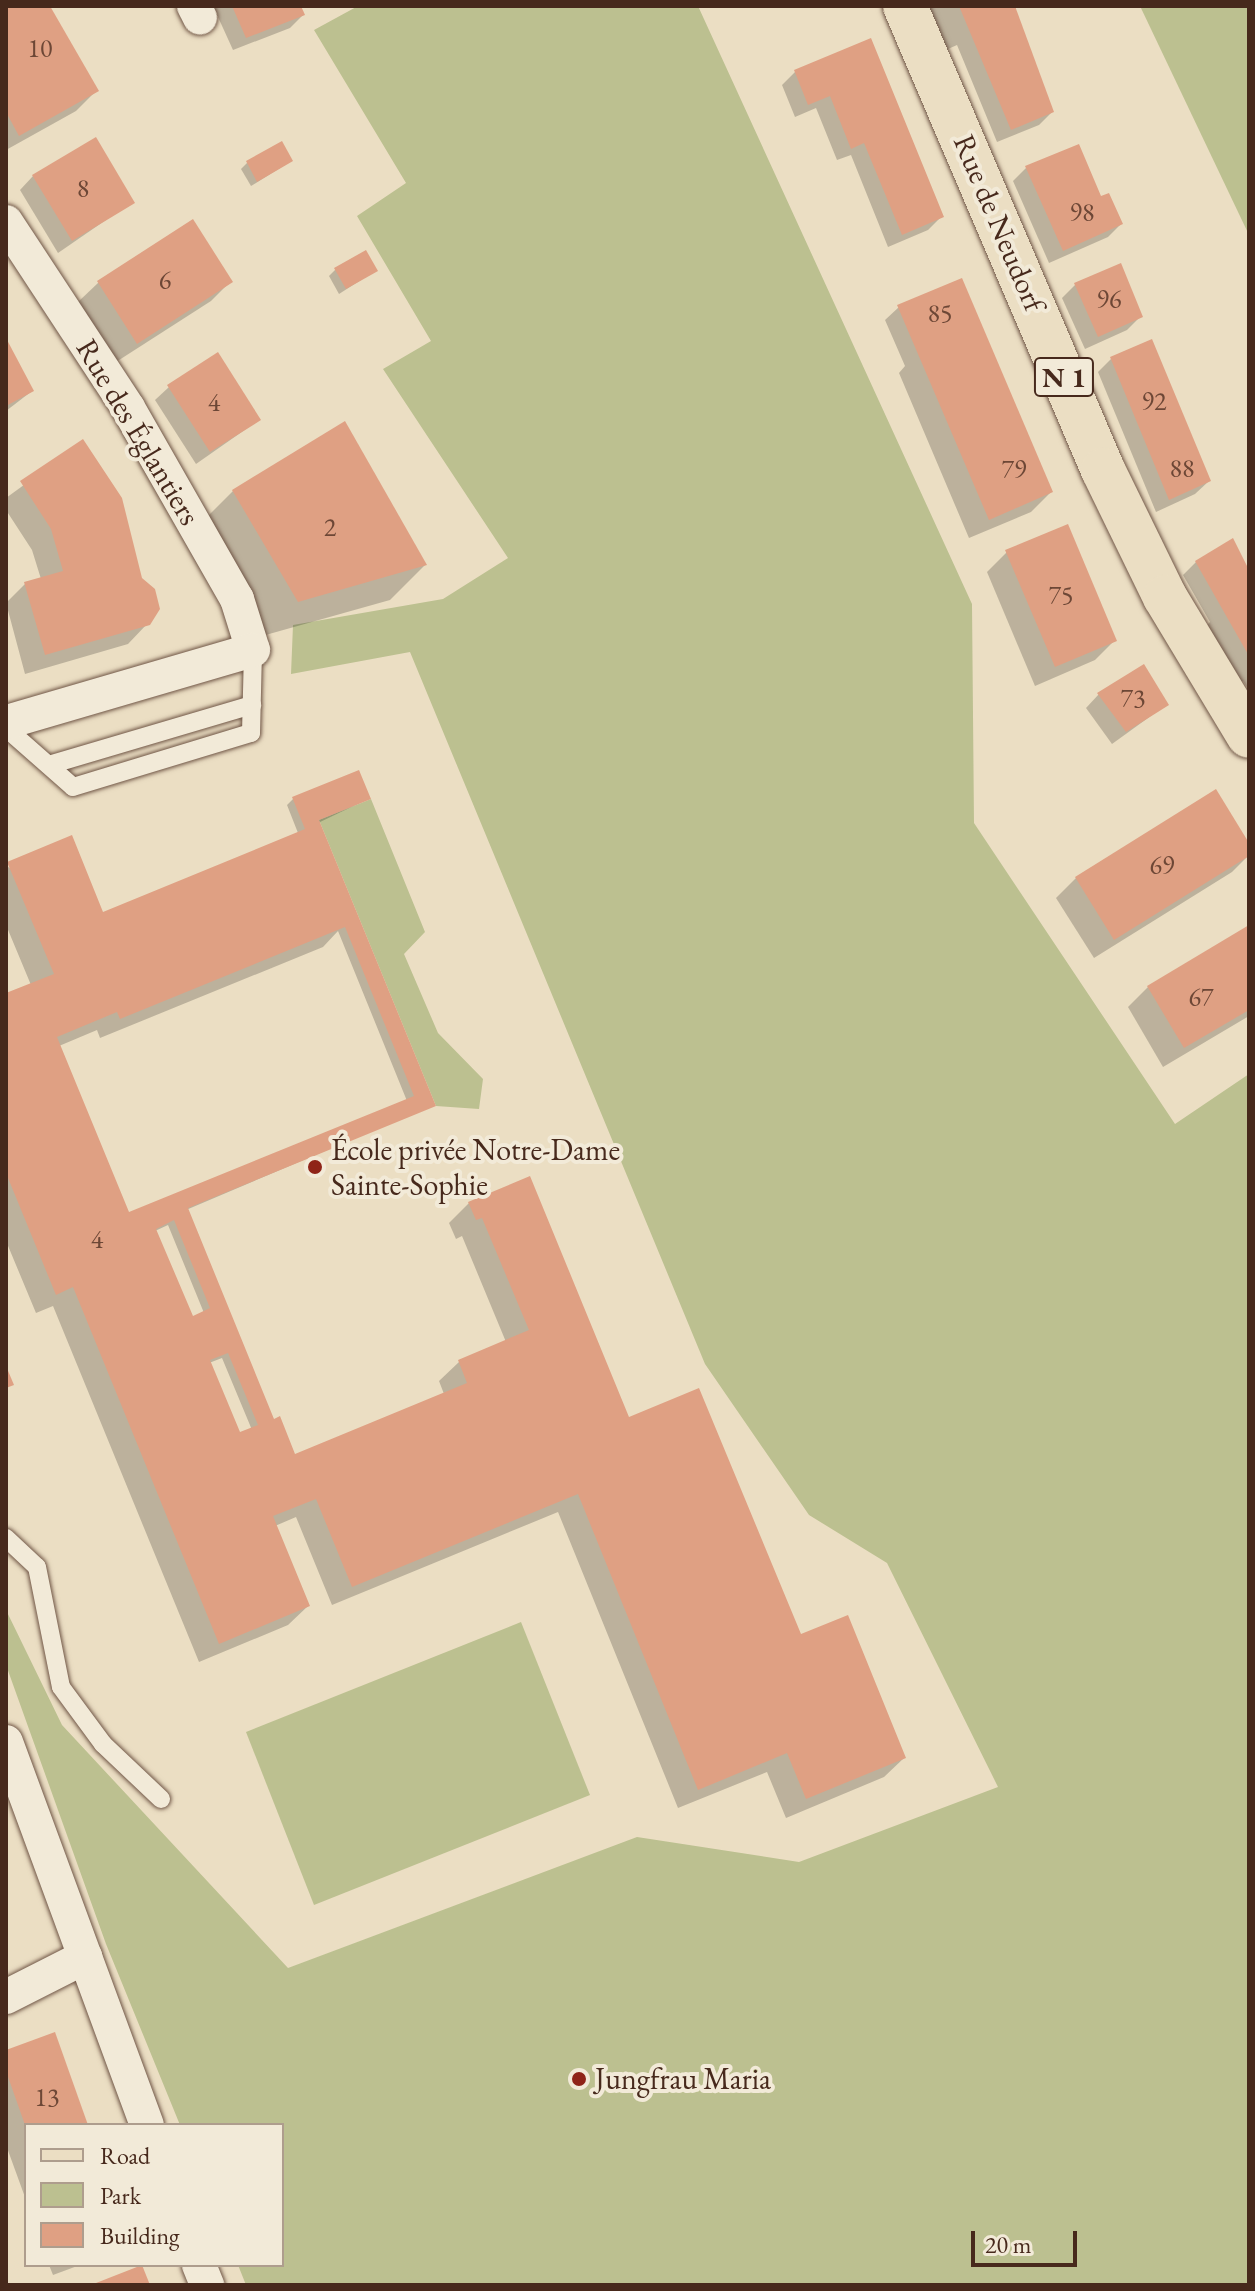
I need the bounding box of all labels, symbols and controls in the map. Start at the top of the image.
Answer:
house number: 10 [28,33,52,65]
street label: Rue de Neudorf [946,129,1052,317]
house number: 8 [77,173,89,205]
house number: 98 [1070,197,1094,229]
house number: 6 [159,265,171,297]
house number: 96 [1097,284,1121,316]
house number: 85 [928,298,952,330]
street label: Rue des Églantiers [68,332,208,532]
road number: N 1 [1032,353,1096,401]
house number: 92 [1142,386,1166,418]
house number: 4 [208,387,220,419]
house number: 88 [1170,453,1194,485]
house number: 79 [1002,454,1026,486]
house number: 2 [324,512,336,544]
house number: 75 [1049,580,1073,612]
house number: 73 [1121,683,1145,715]
house number: 69 [1150,850,1174,882]
house number: 67 [1189,982,1213,1014]
place label: École privée Notre-Dame Sainte-Sophie [331,1132,620,1202]
marker: École privée Notre-Dame Sainte-Sophie [306,1158,324,1176]
house number: 4 [91,1224,103,1256]
place label: Jungfrau Maria [595,2061,771,2097]
marker: Jungfrau Maria [570,2070,588,2088]
house number: 13 [35,2082,59,2114]
legend [24,2123,284,2267]
text: Road [100,2140,150,2171]
text: Park [100,2180,141,2211]
scale bar [975,2215,1081,2265]
text: Building [100,2220,180,2251]
text: 20 m [985,2229,1032,2260]

